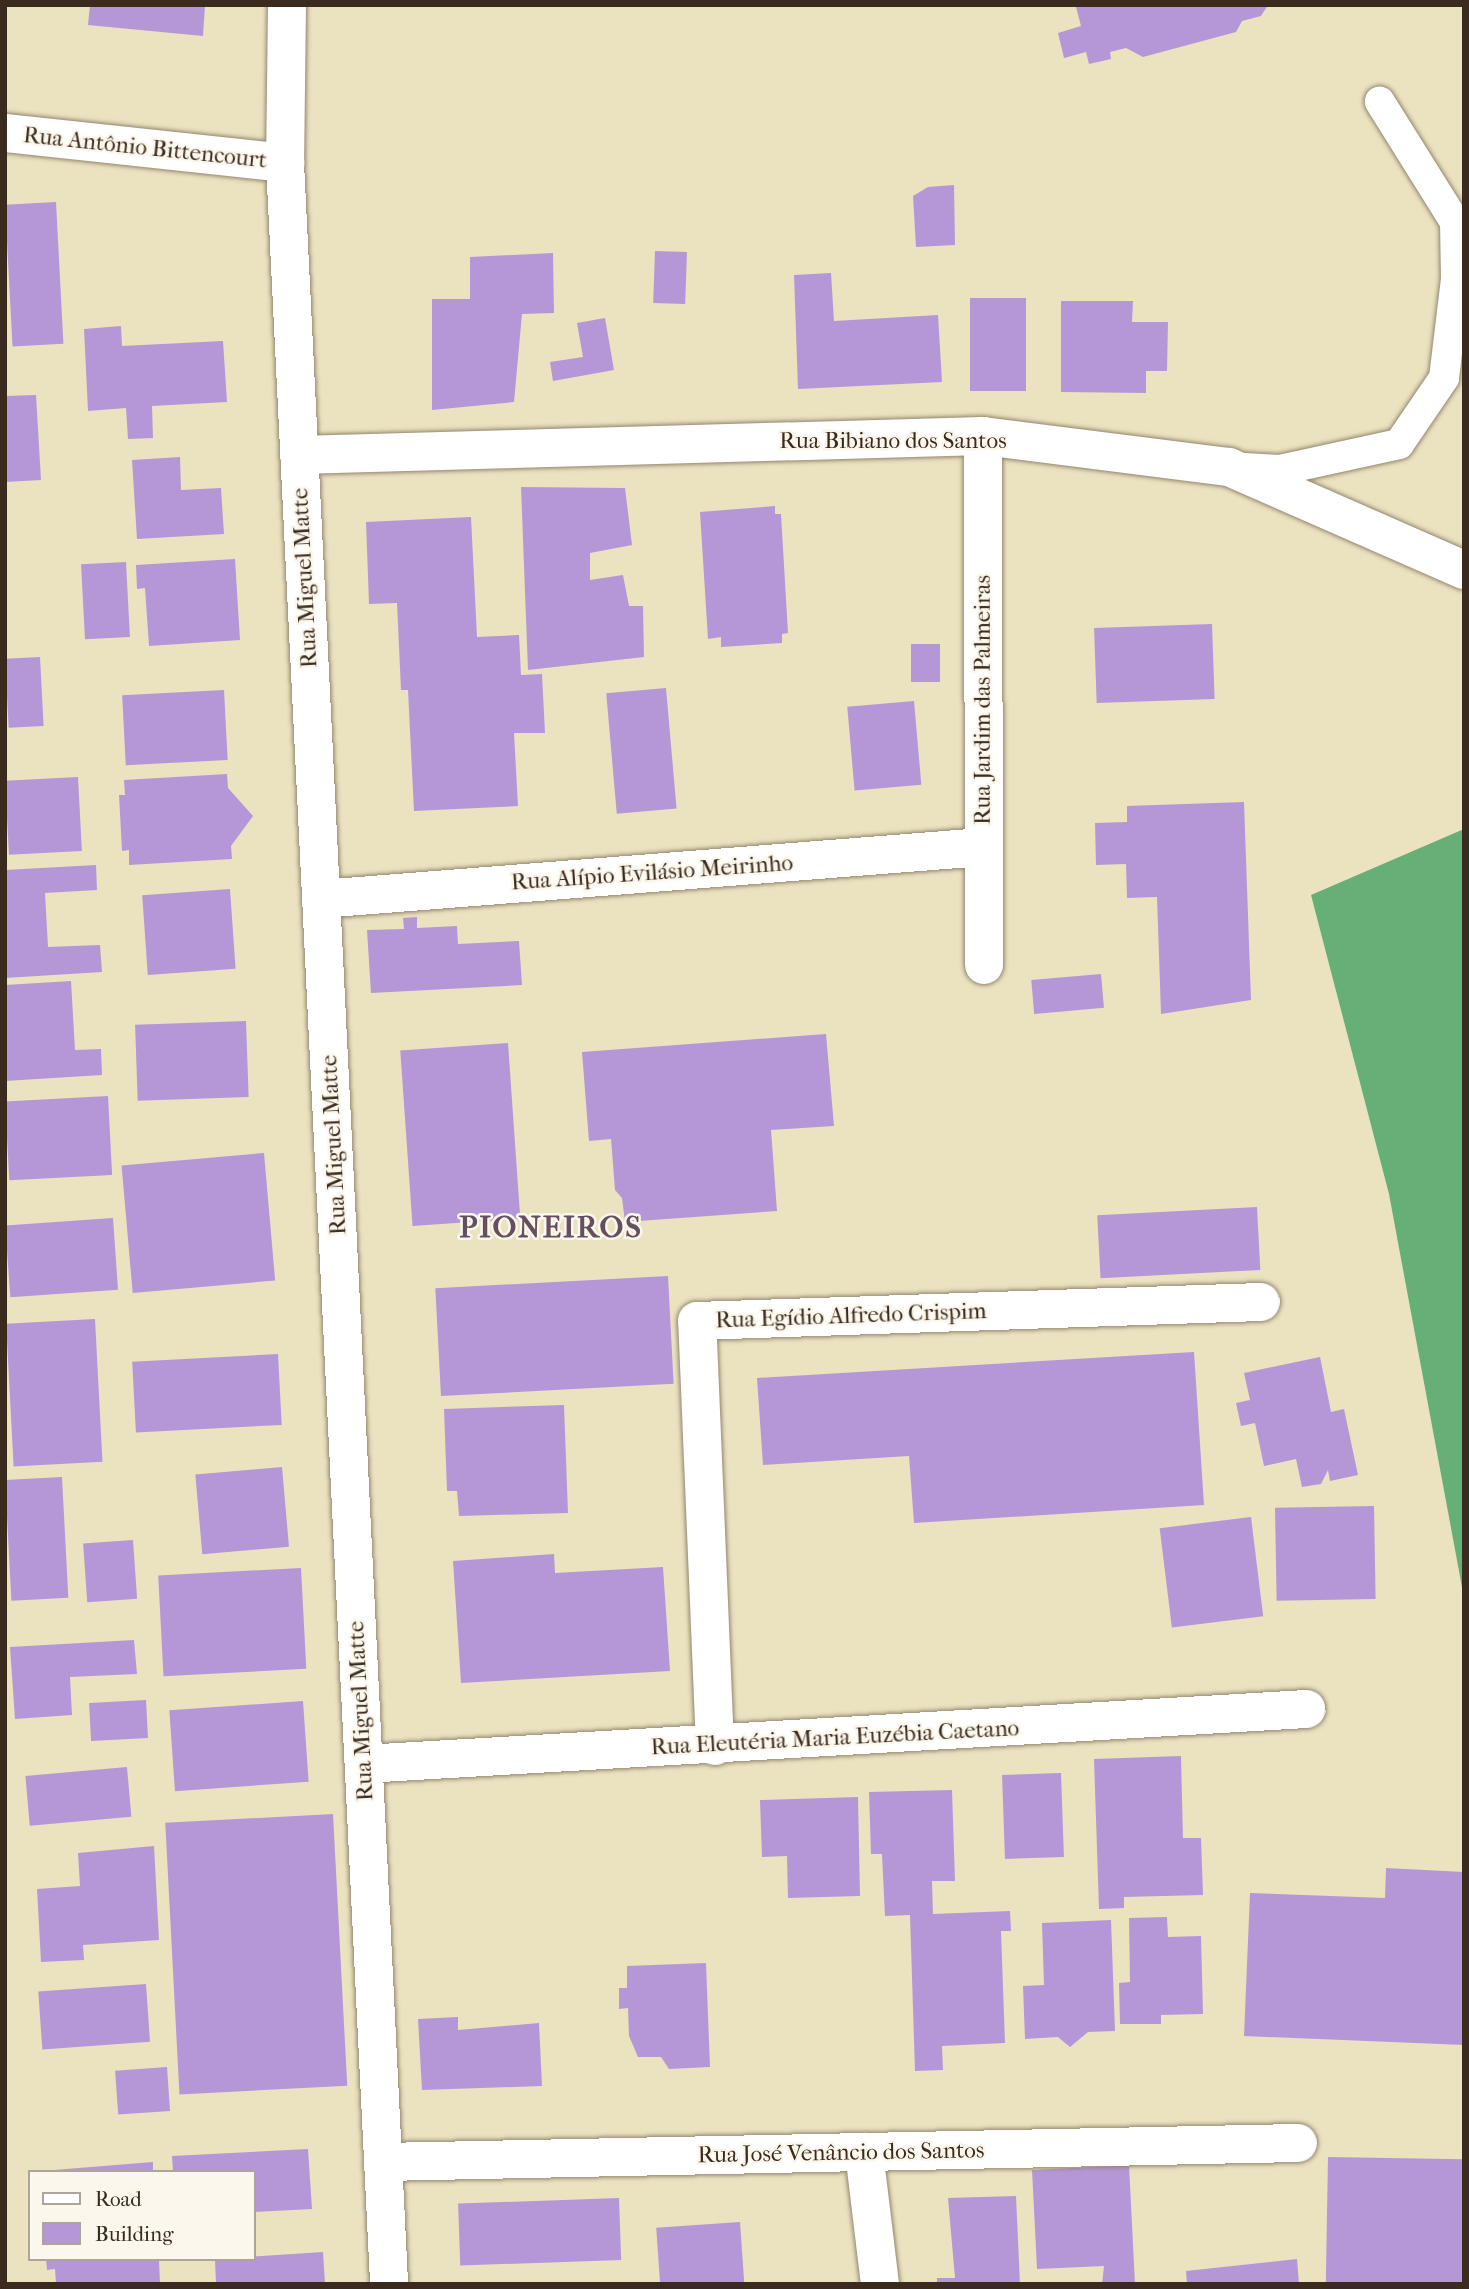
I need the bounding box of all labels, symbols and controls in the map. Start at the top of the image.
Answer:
street label: Rua Antônio Bittencourt [22,121,268,175]
street label: Rua Bibiano dos Santos [779,427,1007,455]
street label: Rua Miguel Matte [287,487,323,669]
street label: Rua Jardim das Palmeiras [969,575,997,825]
street label: Rua Alípio Evilásio Meirinho [510,849,794,897]
street label: Rua Miguel Matte [316,1054,352,1236]
district label: PIONEIROS [460,1210,642,1246]
street label: Rua Egídio Alfredo Crispim [715,1297,987,1335]
street label: Rua Miguel Matte [343,1620,379,1802]
street label: Rua Eleutéria Maria Euzébia Caetano [650,1715,1020,1761]
street label: Rua José Venâncio dos Santos [697,2137,985,2169]
legend [28,2170,256,2261]
text: Road [95,2187,142,2211]
text: Building [95,2222,173,2246]

